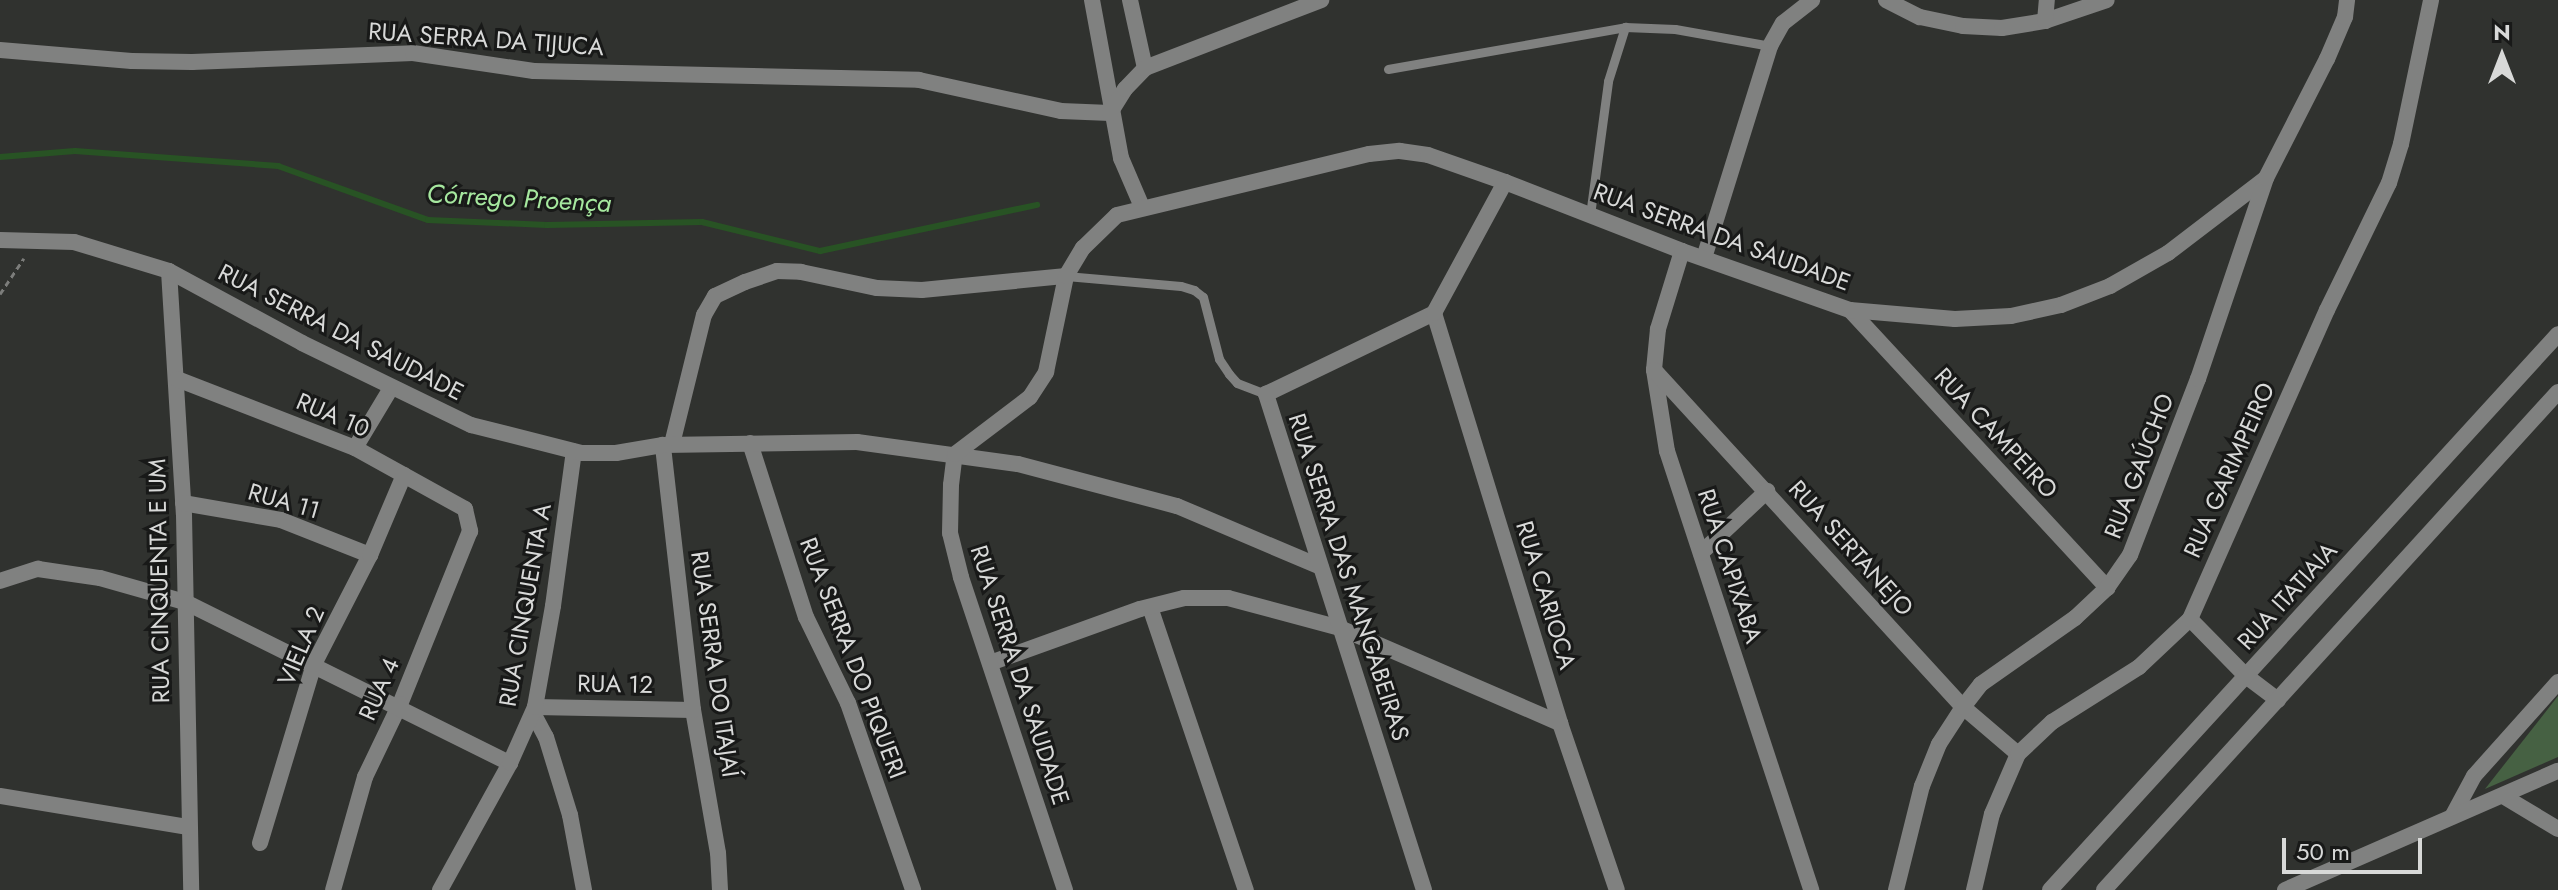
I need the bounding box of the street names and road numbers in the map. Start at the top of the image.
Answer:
street label: RUA SERRA DA TIJUCA [367,16,605,62]
street label: RUA SERRA DA SAUDADE [1590,177,1854,297]
street label: RUA SERRA DA SAUDADE [214,258,468,406]
street label: RUA CAMPEIRO [1928,362,2064,504]
street label: RUA GARIMPEIRO [2177,378,2281,562]
street label: RUA 10 [292,387,374,443]
street label: RUA GAÚCHO [2098,390,2180,542]
street label: RUA SERRA DAS MANGABEIRAS [1282,410,1416,744]
street label: RUA CINQUENTA E UM [142,458,176,704]
street label: RUA SERTANEJO [1783,474,1919,622]
street label: RUA 11 [245,477,323,525]
street label: RUA CAPIXABA [1692,485,1768,647]
street label: RUA CINQUENTA A [493,501,557,709]
street label: RUA CARIOCA [1510,517,1582,673]
street label: RUA SERRA DO PIQUERI [794,533,912,783]
street label: RUA ITATIAIA [2231,536,2343,656]
street label: RUA SERRA DA SAUDADE [964,541,1076,809]
street label: RUA SERRA DO ITAJAÍ [685,549,745,779]
street label: VIELA 2 [272,602,330,690]
street label: RUA 4 [353,653,405,725]
street label: RUA 12 [577,669,653,699]

